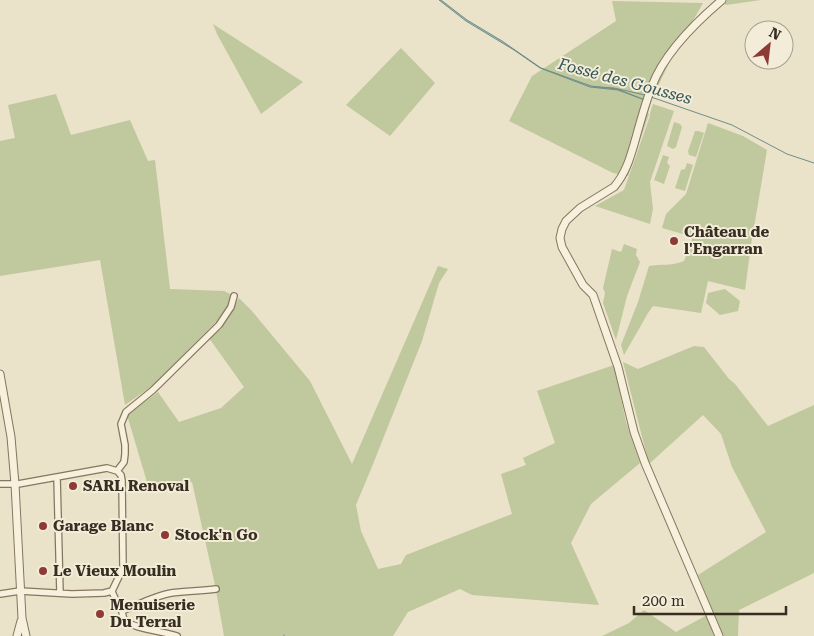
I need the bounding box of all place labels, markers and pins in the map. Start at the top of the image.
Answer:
place label: Château de l'Engarran [684,223,769,258]
marker: Château de l'Engarran [668,235,680,247]
place label: SARL Renoval [83,477,189,495]
marker: SARL Renoval [67,480,79,492]
place label: Garage Blanc [53,517,154,535]
marker: Garage Blanc [37,520,49,532]
place label: Stock'n Go [175,526,258,544]
marker: Stock'n Go [159,529,171,541]
place label: Le Vieux Moulin [53,562,176,580]
marker: Le Vieux Moulin [37,565,49,577]
place label: Menuiserie Du Terral [110,596,195,631]
marker: Menuiserie Du Terral [94,608,106,620]

